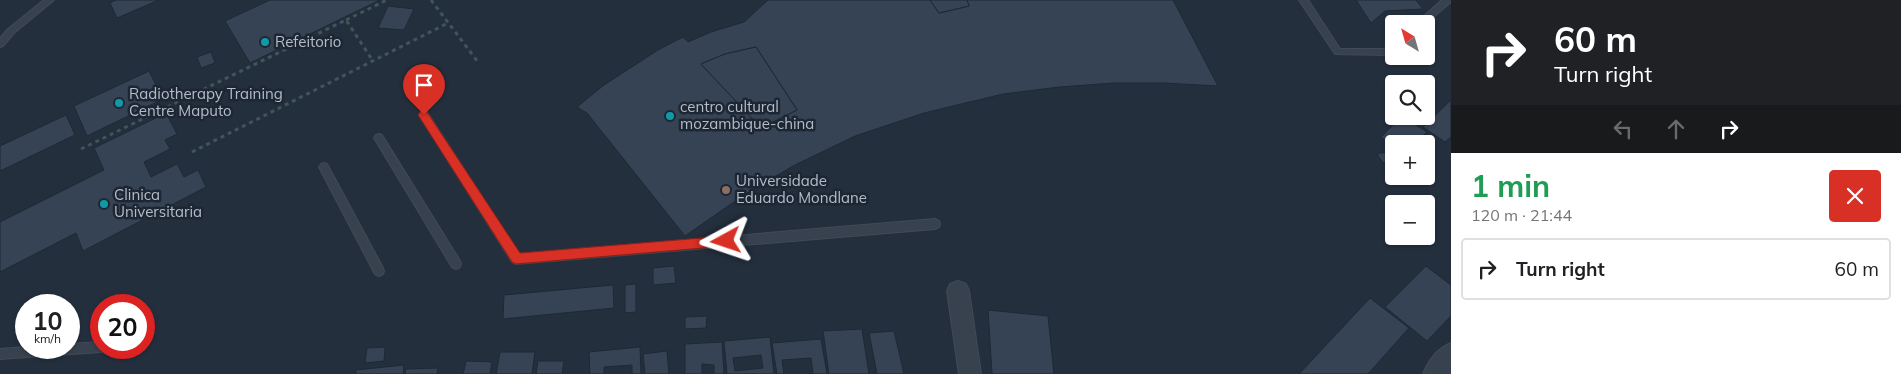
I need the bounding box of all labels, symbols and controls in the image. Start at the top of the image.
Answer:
north arrow [1385,15,1435,65]
map controls [1385,15,1435,245]
text: 60 m [1554,17,1637,61]
icon: right [1471,20,1536,85]
place label: Refeitorio [275,32,341,51]
marker: Refeitorio [259,36,271,48]
text: Turn right [1554,60,1652,88]
pin [403,64,445,115]
icon: arrive [410,71,438,99]
button: search [1385,75,1435,125]
place label: Radiotherapy Training Centre Maputo [129,84,283,120]
marker: Radiotherapy Training Centre Maputo [113,97,125,109]
place label: centro cultural mozambique-china [680,97,814,133]
marker: centro cultural mozambique-china [664,110,676,122]
icon: left [1609,115,1637,143]
icon: ahead [1662,115,1690,143]
icon: right [1715,115,1743,143]
button: + [1385,135,1435,185]
text: 1 min [1471,167,1550,205]
button: close [1829,170,1881,222]
place label: Universidade Eduardo Mondlane [736,171,867,207]
marker: Universidade Eduardo Mondlane [720,184,732,196]
place label: Clinica Universitaria [114,185,202,221]
button: − [1385,195,1435,245]
marker: Clinica Universitaria [98,198,110,210]
text: 120 m · 21:44 [1471,205,1572,225]
position arrow [699,214,751,266]
icon: right [1473,255,1501,283]
text: Turn right [1516,257,1605,281]
text: 60 m [1835,257,1879,281]
speed limit sign: 20 [90,294,155,359]
text: 10 [32,305,63,336]
text: km/h [34,331,61,346]

